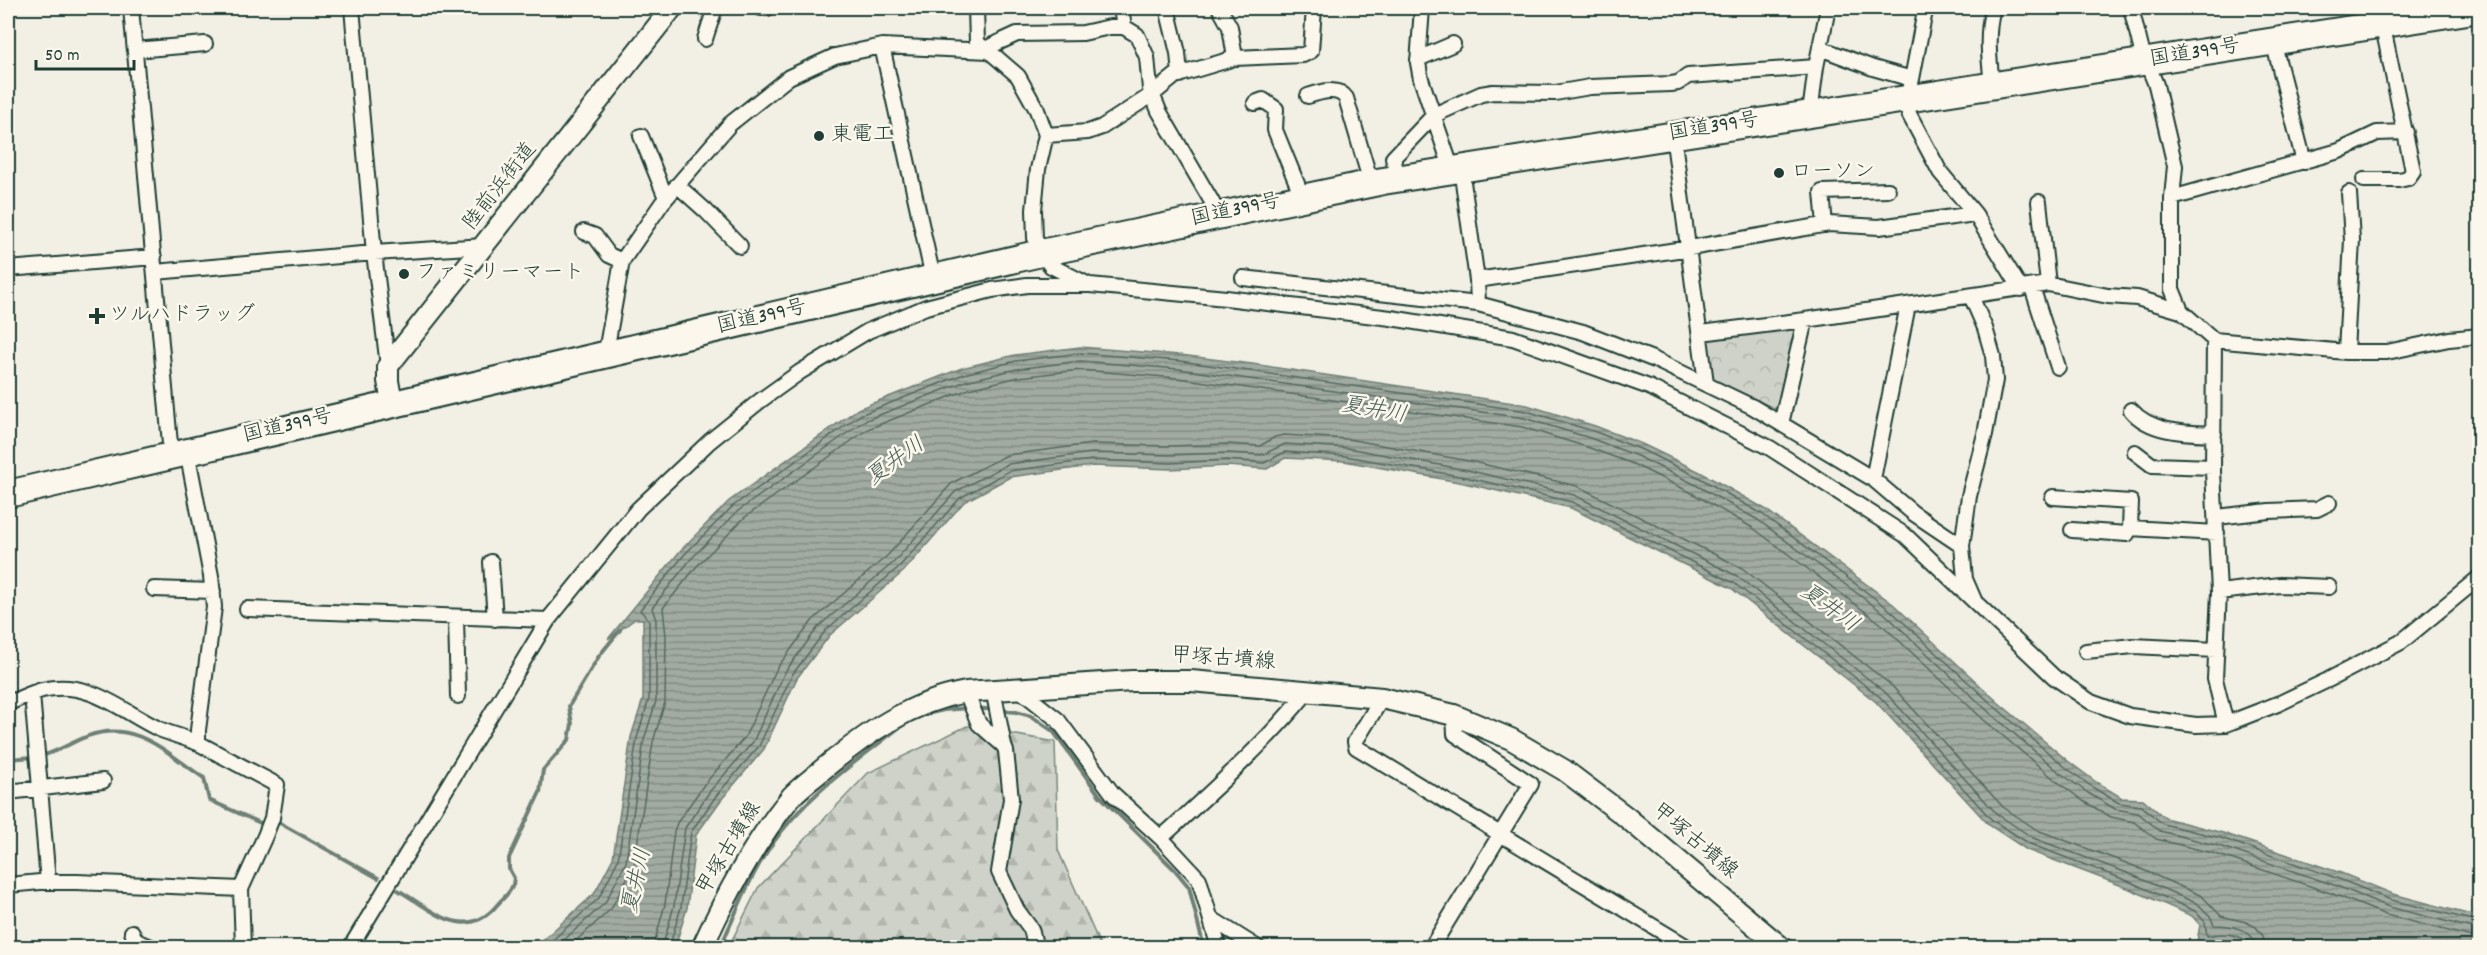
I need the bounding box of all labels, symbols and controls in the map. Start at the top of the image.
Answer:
street label: 国道399号 [2147,32,2243,76]
scale bar [36,33,134,71]
text: 50 m [45,44,80,69]
street label: 国道399号 [1666,106,1762,150]
place label: 東電工 [831,121,894,151]
marker: 東電工 [812,129,826,143]
street label: 陸前浜街道 [457,136,545,238]
place label: ローソン [1791,158,1875,188]
marker: ローソン [1772,166,1786,180]
street label: 国道399号 [1188,187,1284,235]
place label: ファミリーマート [416,259,584,289]
marker: ファミリーマート [397,267,411,281]
street label: 国道399号 [714,293,810,343]
place label: ツルハドラッグ [109,301,255,331]
marker: ツルハドラッグ [90,309,104,323]
water label: 夏井川 [1339,390,1409,432]
street label: 国道399号 [240,402,336,452]
water label: 夏井川 [860,430,932,494]
water label: 夏井川 [1793,577,1865,641]
street label: 甲塚古墳線 [1170,641,1276,679]
street label: 甲塚古墳線 [690,796,770,902]
street label: 甲塚古墳線 [1644,797,1744,887]
water label: 夏井川 [615,845,661,917]

